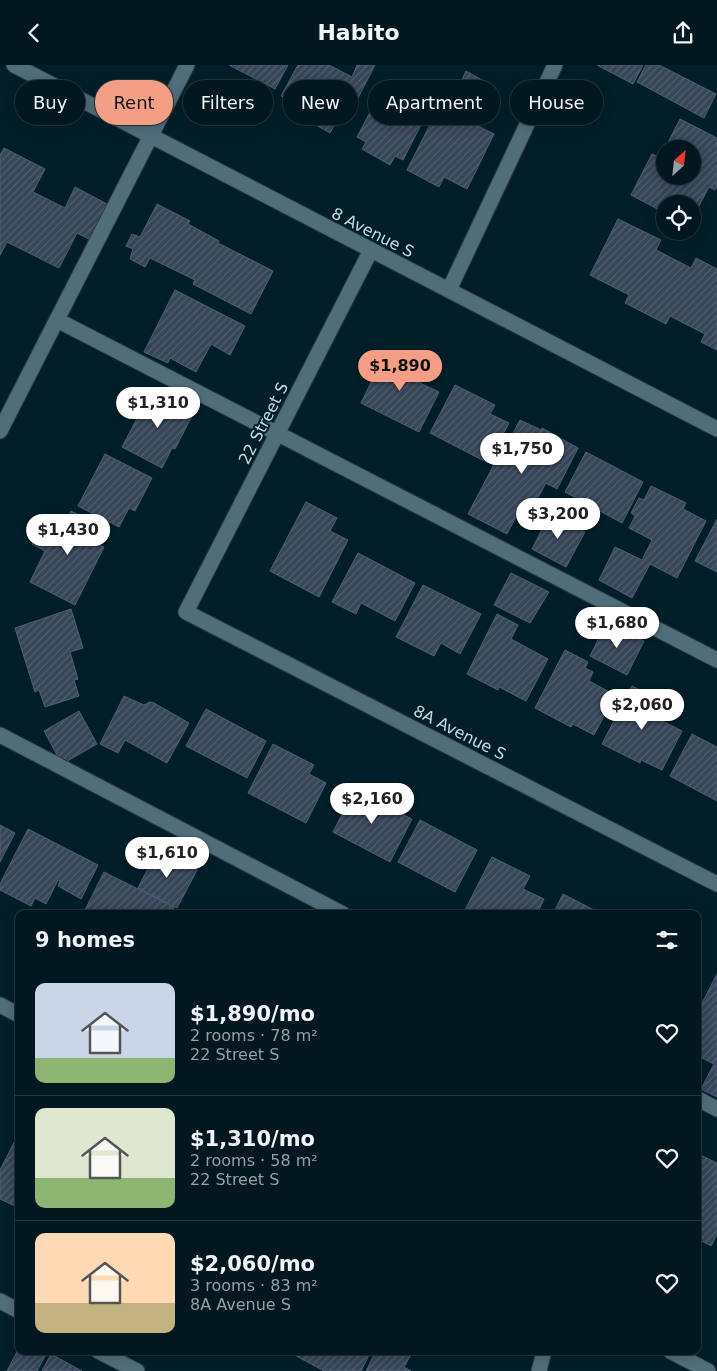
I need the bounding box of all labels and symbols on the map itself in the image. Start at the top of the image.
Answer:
north arrow [656,140,701,185]
street label: 8 Avenue S [328,204,417,261]
pin: $1,890 [359,349,441,392]
street label: 22 Street S [235,379,292,467]
pin: $1,310 [117,387,199,429]
pin: $1,750 [481,433,563,475]
pin: $3,200 [517,497,599,540]
pin: $1,430 [27,513,109,556]
pin: $1,680 [576,607,658,649]
pin: $2,060 [601,689,683,731]
street label: 8A Avenue S [411,701,509,764]
pin: $2,160 [331,783,413,825]
pin: $1,610 [126,837,208,879]

